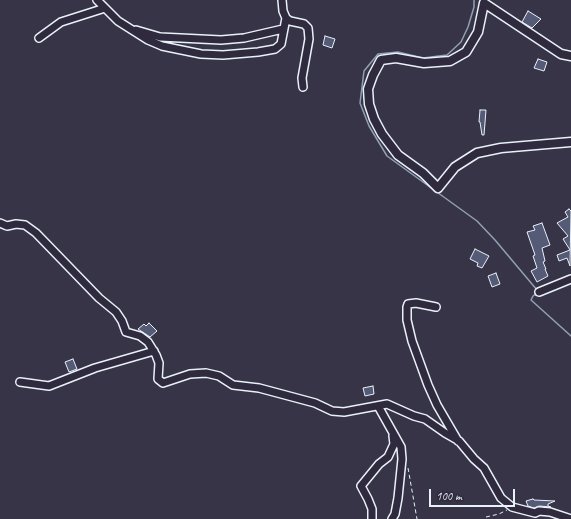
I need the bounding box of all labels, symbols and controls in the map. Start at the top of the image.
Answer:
scale bar [431,481,517,507]
text: 100 m [436,488,462,504]

